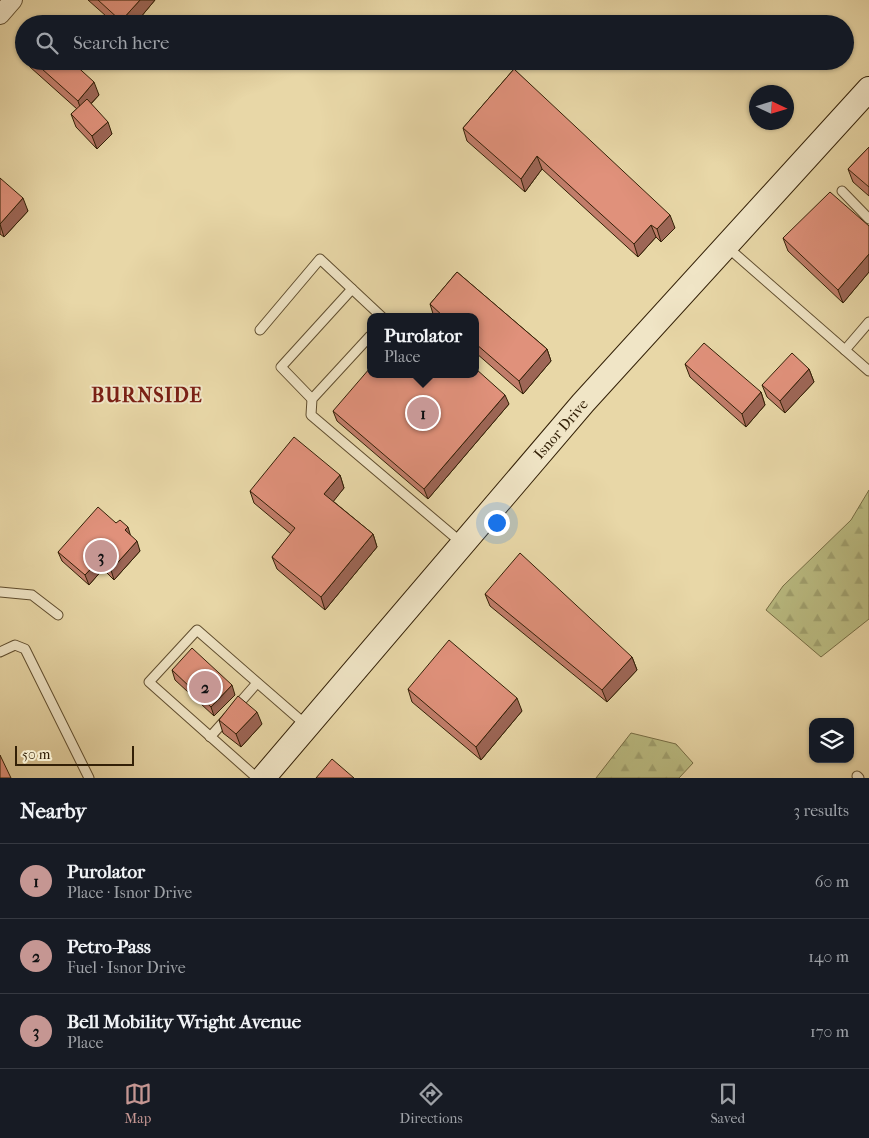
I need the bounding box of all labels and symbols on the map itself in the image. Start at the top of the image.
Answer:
north arrow [749,85,794,130]
district label: BURNSIDE [91,384,203,407]
pin: 1 [407,394,439,432]
street label: Isnor Drive [530,395,592,463]
your location [484,510,510,536]
pin: 3 [85,537,117,575]
pin: 2 [189,668,221,706]
scale bar [15,743,134,766]

